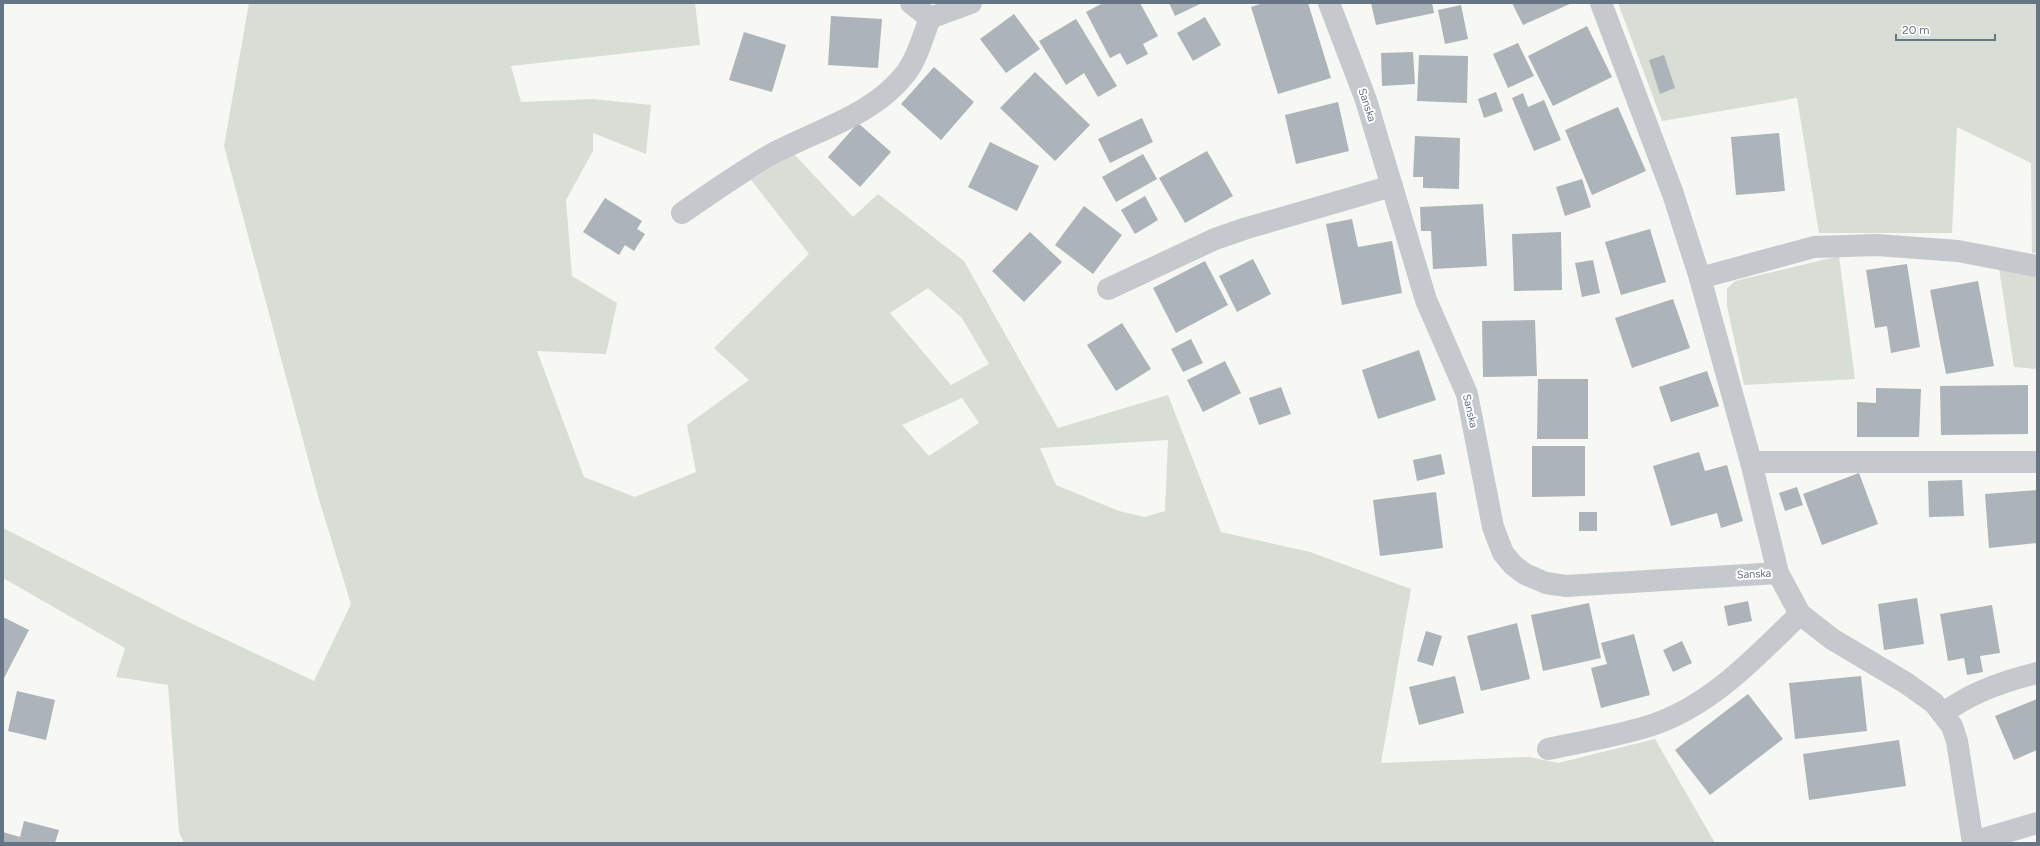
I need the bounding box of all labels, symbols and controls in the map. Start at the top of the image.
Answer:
scale bar [1896,16,1995,42]
text: 20 m [1902,23,1930,37]
street label: Sanska [1355,87,1379,123]
street label: Sanska [1460,393,1480,429]
street label: Sanska [1736,567,1772,581]

